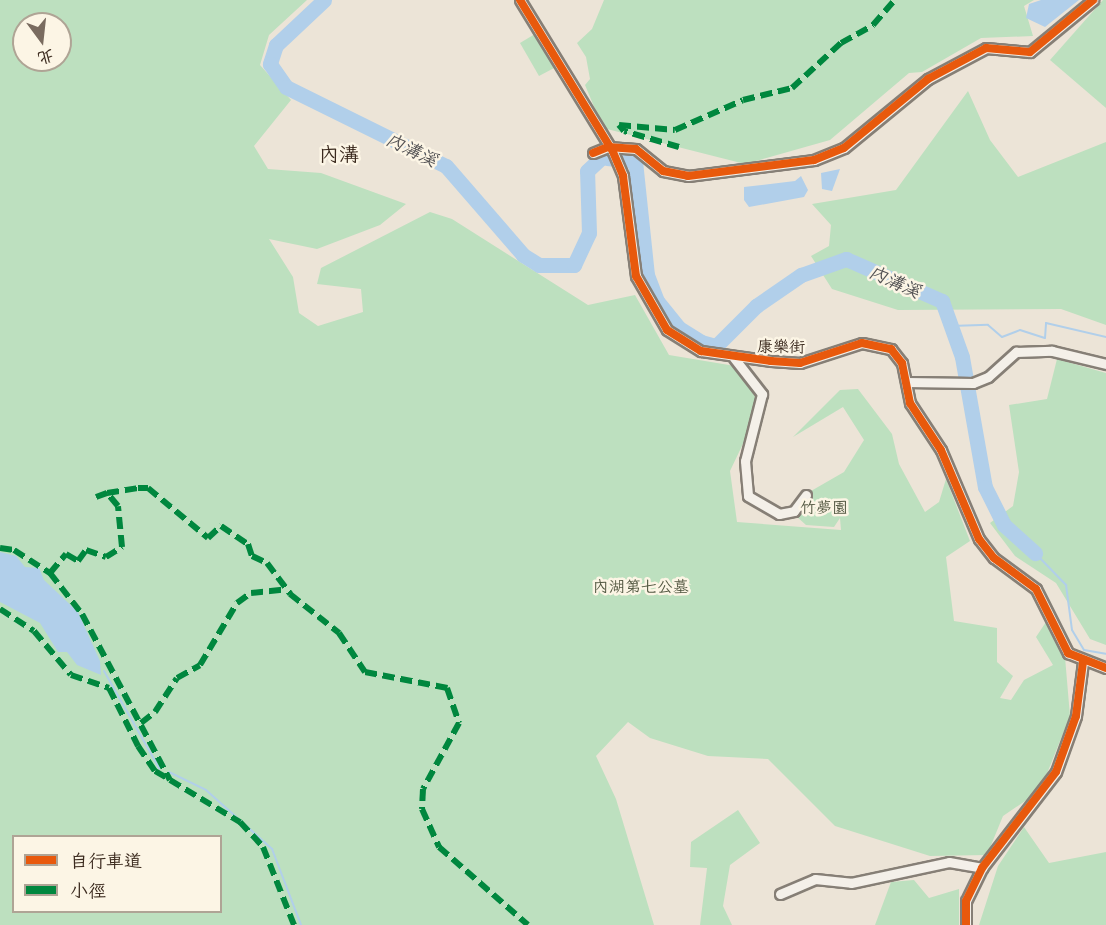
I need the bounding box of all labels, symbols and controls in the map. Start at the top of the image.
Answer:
north arrow [12,12,72,72]
text: 北 [36,46,57,70]
water label: 內溝溪 [383,127,441,171]
district label: 內溝 [319,141,359,165]
water label: 內溝溪 [866,260,924,302]
street label: 康樂街 [757,336,805,356]
park label: 竹夢園 [800,497,848,517]
park label: 內湖第七公墓 [593,576,689,596]
legend [12,835,222,913]
text: 自行車道 [70,848,142,872]
text: 小徑 [70,878,106,902]

